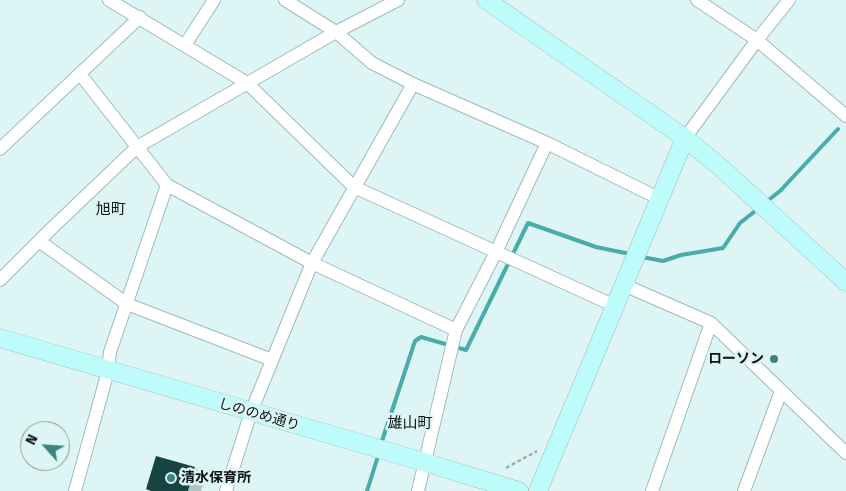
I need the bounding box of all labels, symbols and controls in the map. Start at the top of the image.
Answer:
district label: 旭町 [96,201,126,219]
place label: ローソン [708,351,764,367]
marker: ローソン [768,353,780,365]
street label: しののめ通り [216,395,302,435]
district label: 雄山町 [388,415,432,433]
north arrow [20,421,70,471]
text: N [22,432,42,448]
place label: 清水保育所 [181,470,251,486]
marker: 清水保育所 [165,472,177,484]

